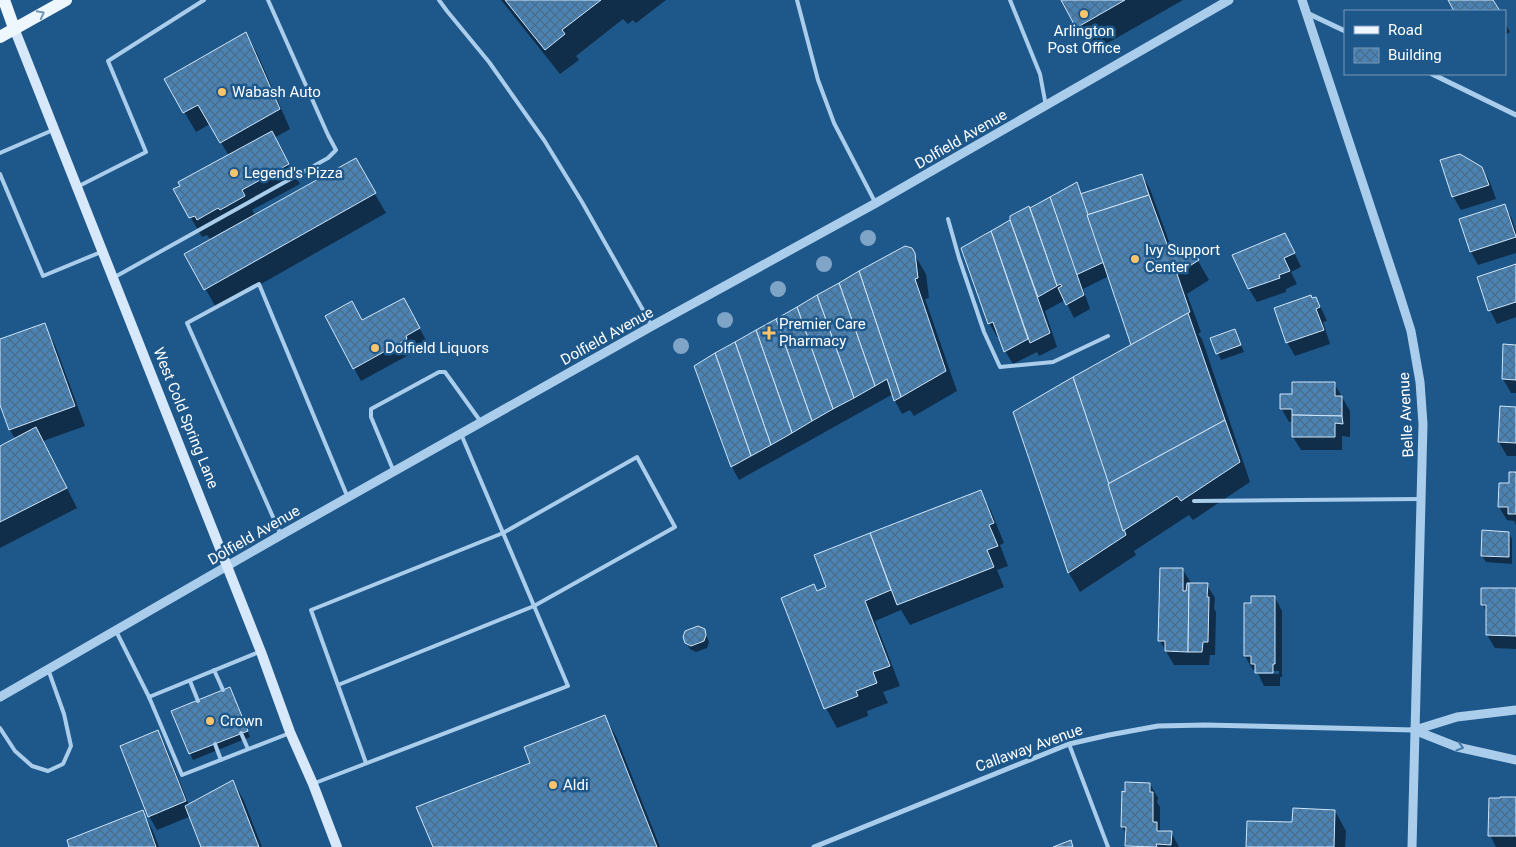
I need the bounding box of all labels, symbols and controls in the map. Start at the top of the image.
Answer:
marker: Arlington Post Office [1078,8,1090,20]
one-way arrow [35,10,44,20]
legend [1344,10,1506,75]
text: Road [1388,21,1422,39]
place label: Arlington Post Office [1047,22,1121,57]
text: Building [1388,46,1442,64]
place label: Wabash Auto [232,83,321,101]
marker: Wabash Auto [216,86,228,98]
street label: Dolfield Avenue [912,105,1010,173]
place label: Legend's Pizza [244,164,343,182]
marker: Legend's Pizza [228,167,240,179]
place label: Ivy Support Center [1145,241,1220,276]
marker: Ivy Support Center [1129,253,1141,265]
street label: Dolfield Avenue [558,303,657,369]
place label: Premier Care Pharmacy [779,315,866,350]
marker: Premier Care Pharmacy [763,327,775,339]
place label: Dolfield Liquors [385,339,489,357]
marker: Dolfield Liquors [369,342,381,354]
street label: West Cold Spring Lane [149,345,223,491]
street label: Belle Avenue [1395,372,1417,458]
street label: Dolfield Avenue [205,501,303,569]
place label: Crown [220,712,263,730]
marker: Crown [204,715,216,727]
street label: Callaway Avenue [973,720,1085,776]
one-way arrow [1456,741,1465,752]
place label: Aldi [563,776,589,794]
marker: Aldi [547,779,559,791]

